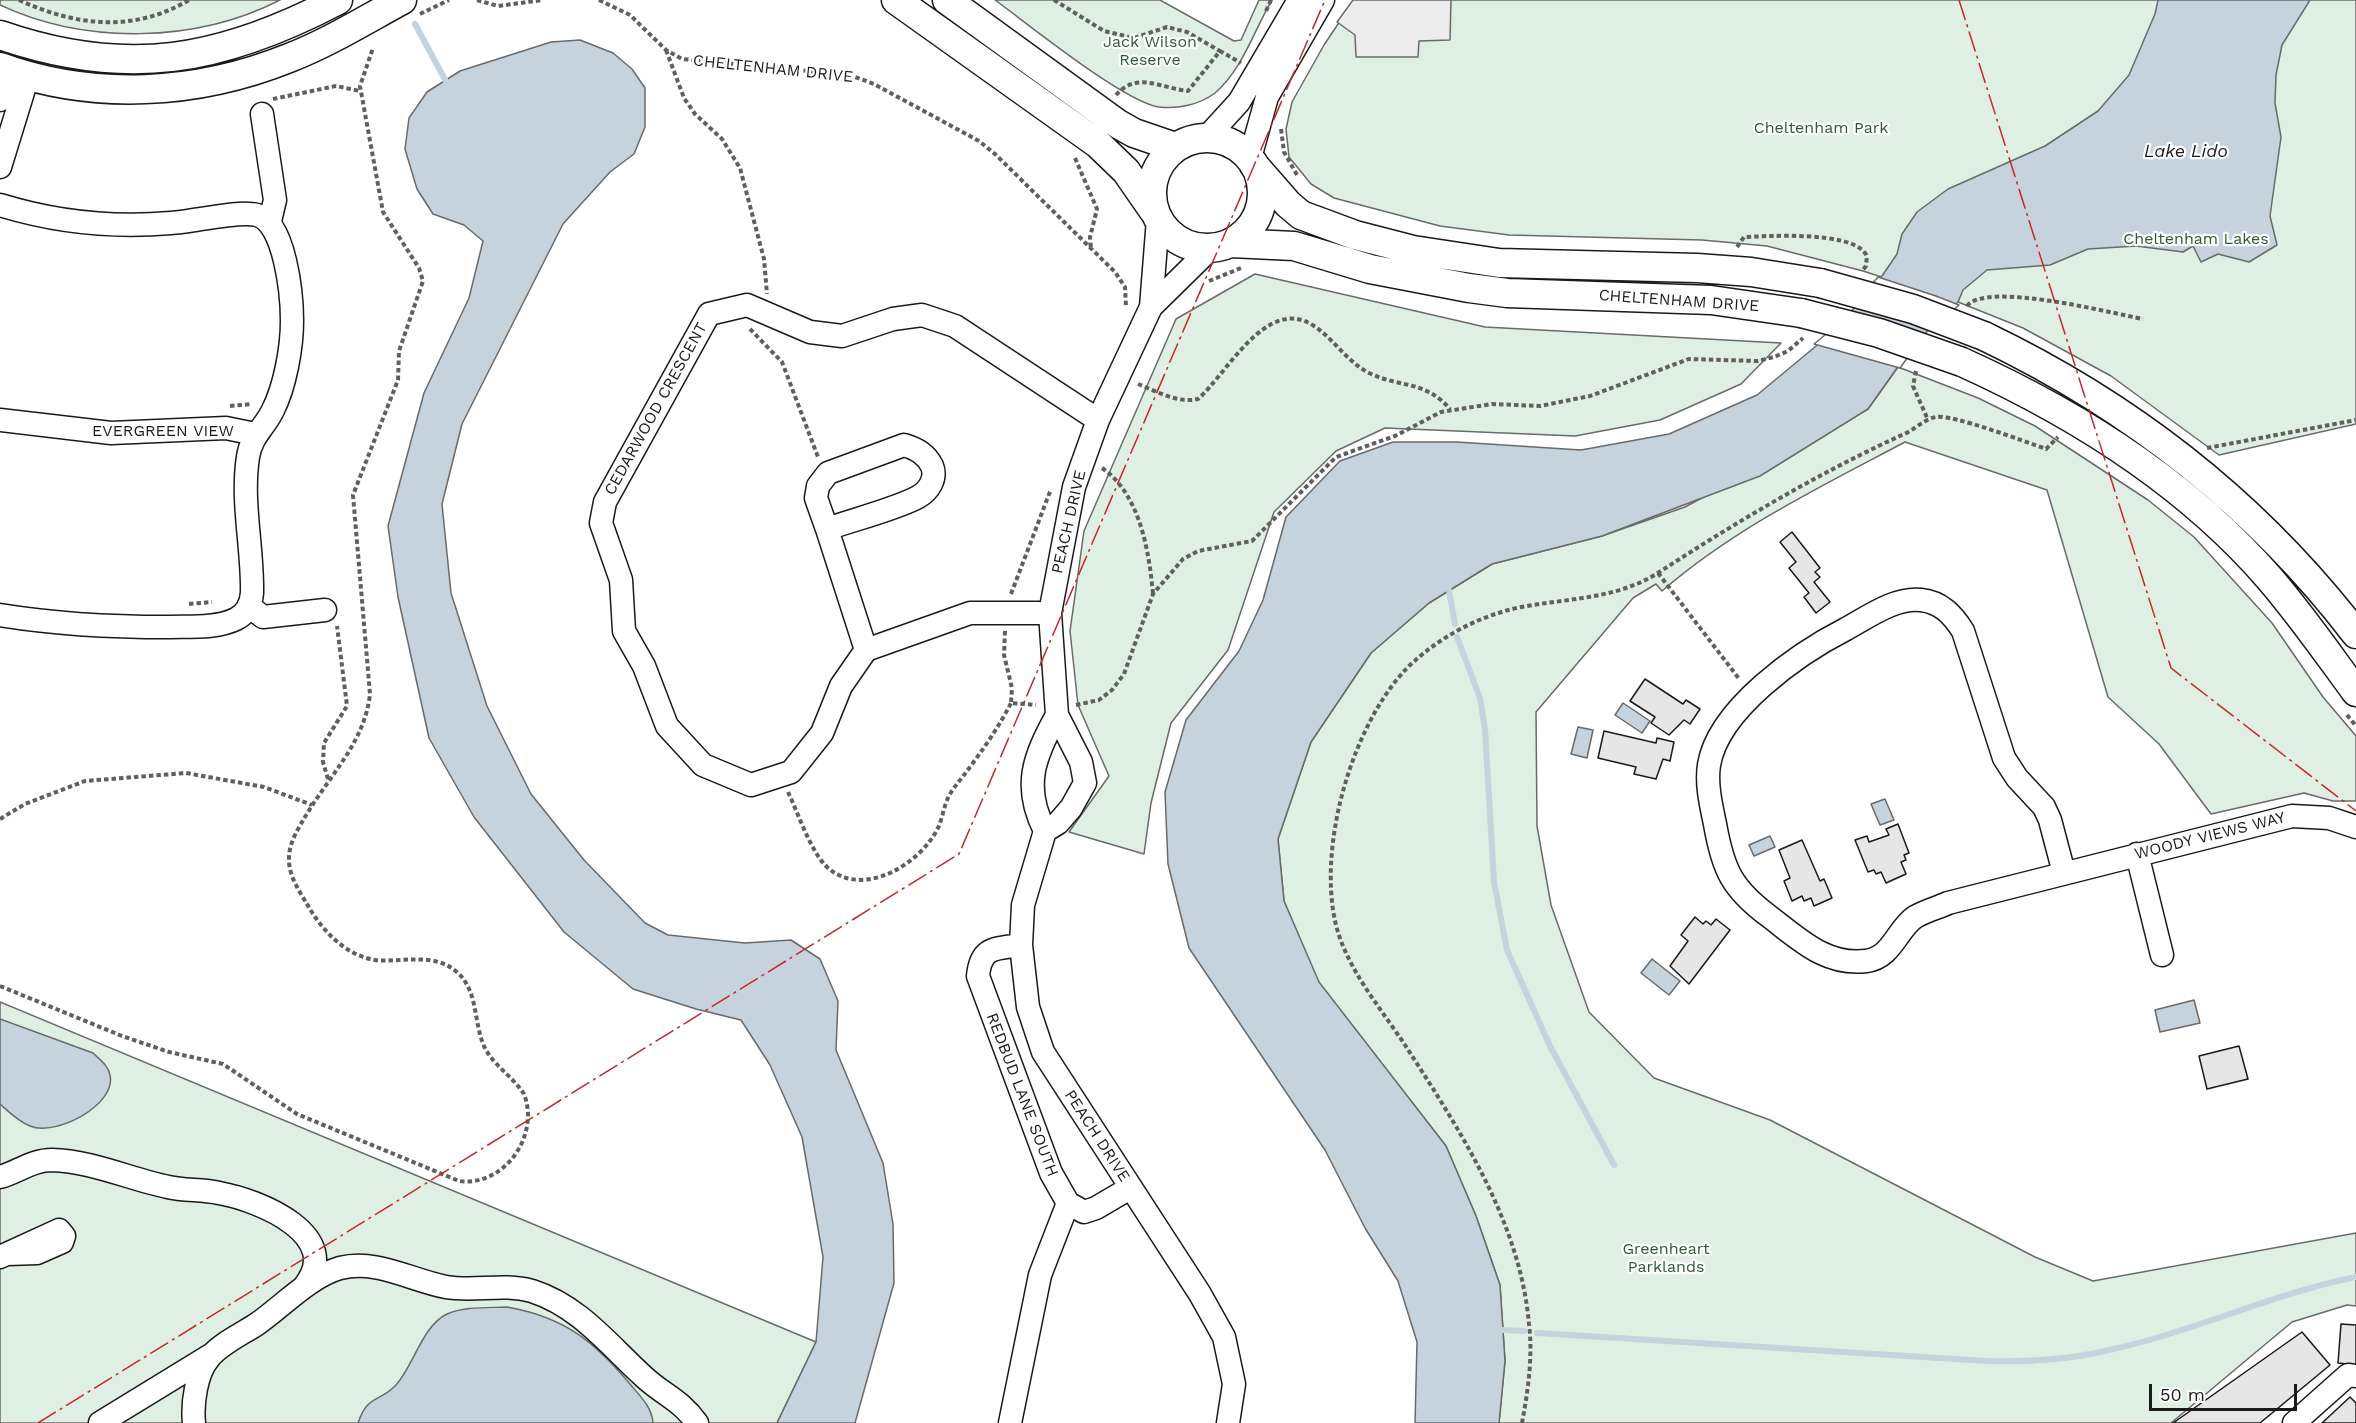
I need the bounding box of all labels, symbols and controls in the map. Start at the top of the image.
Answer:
park label: Jack Wilson Reserve [1103,32,1197,70]
street label: CHELTENHAM DRIVE [692,51,854,87]
park label: Cheltenham Park [1754,118,1888,138]
water label: Lake Lido [2144,141,2228,163]
park label: Cheltenham Lakes [2123,229,2269,249]
street label: CHELTENHAM DRIVE [1598,286,1760,316]
street label: CEDARWOOD CRESCENT [601,319,711,499]
street label: EVERGREEN VIEW [92,421,234,441]
street label: PEACH DRIVE [1048,468,1090,576]
street label: WOODY VIEWS WAY [2133,808,2287,864]
street label: REDBUD LANE SOUTH [982,1011,1062,1179]
street label: PEACH DRIVE [1060,1086,1134,1186]
park label: Greenheart Parklands [1622,1239,1710,1277]
scale bar [2152,1372,2300,1410]
text: 50 m [2160,1384,2205,1405]

